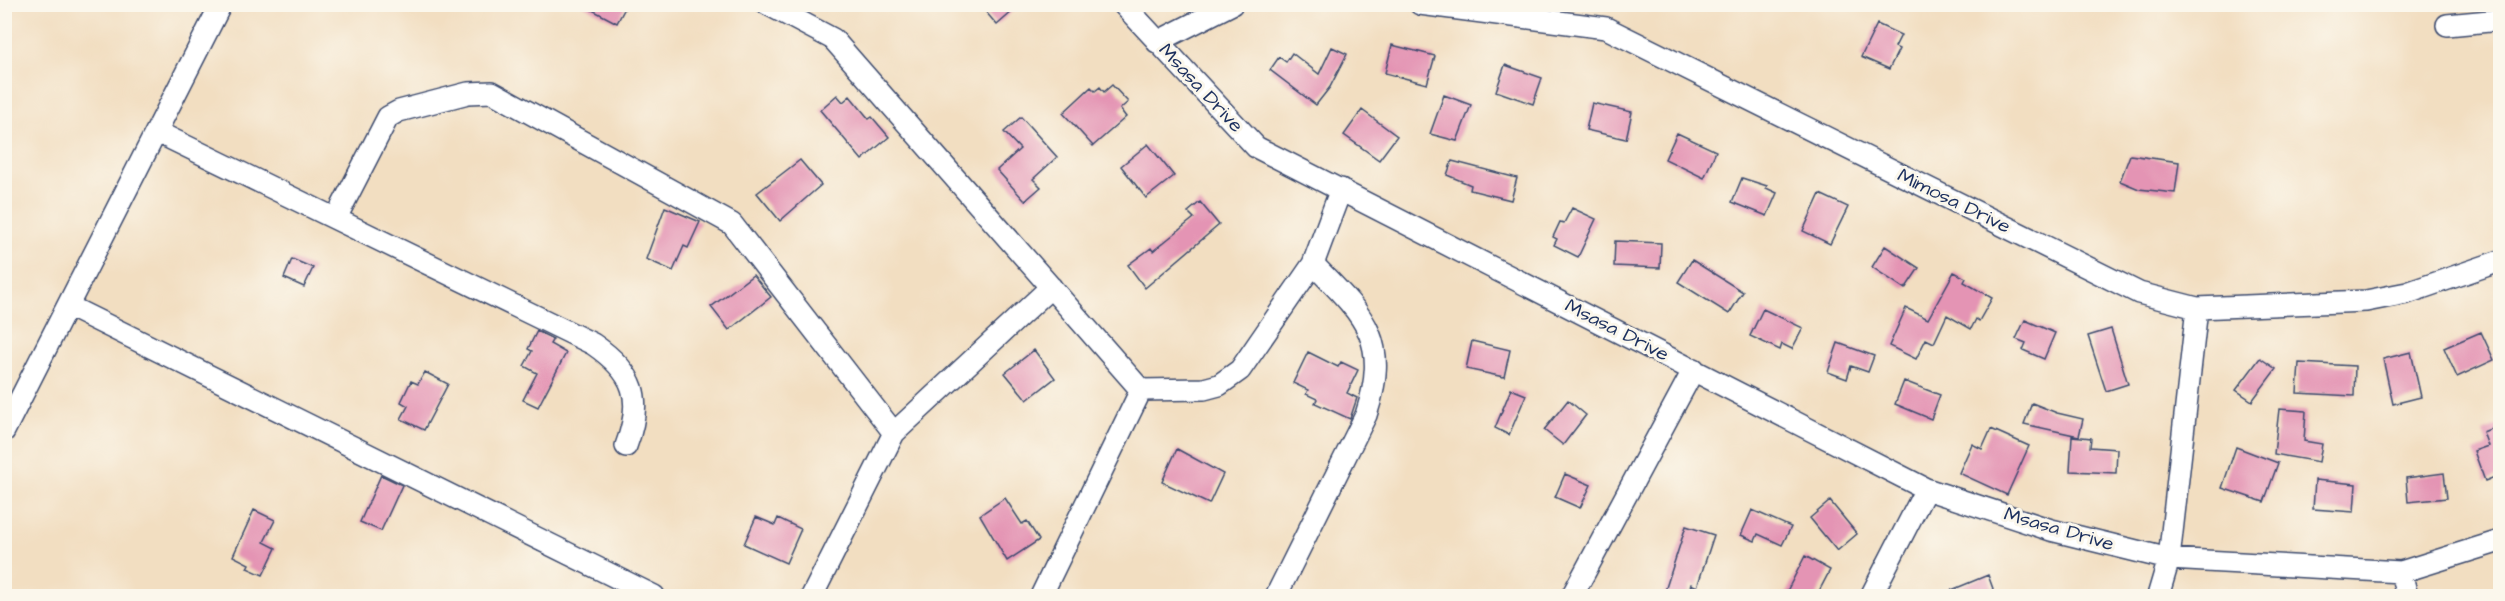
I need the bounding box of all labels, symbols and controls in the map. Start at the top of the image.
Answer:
street label: Msasa Drive [1152,37,1250,139]
street label: Mimosa Drive [1893,161,2015,241]
street label: Msasa Drive [1560,292,1674,368]
street label: Msasa Drive [2001,500,2117,558]

